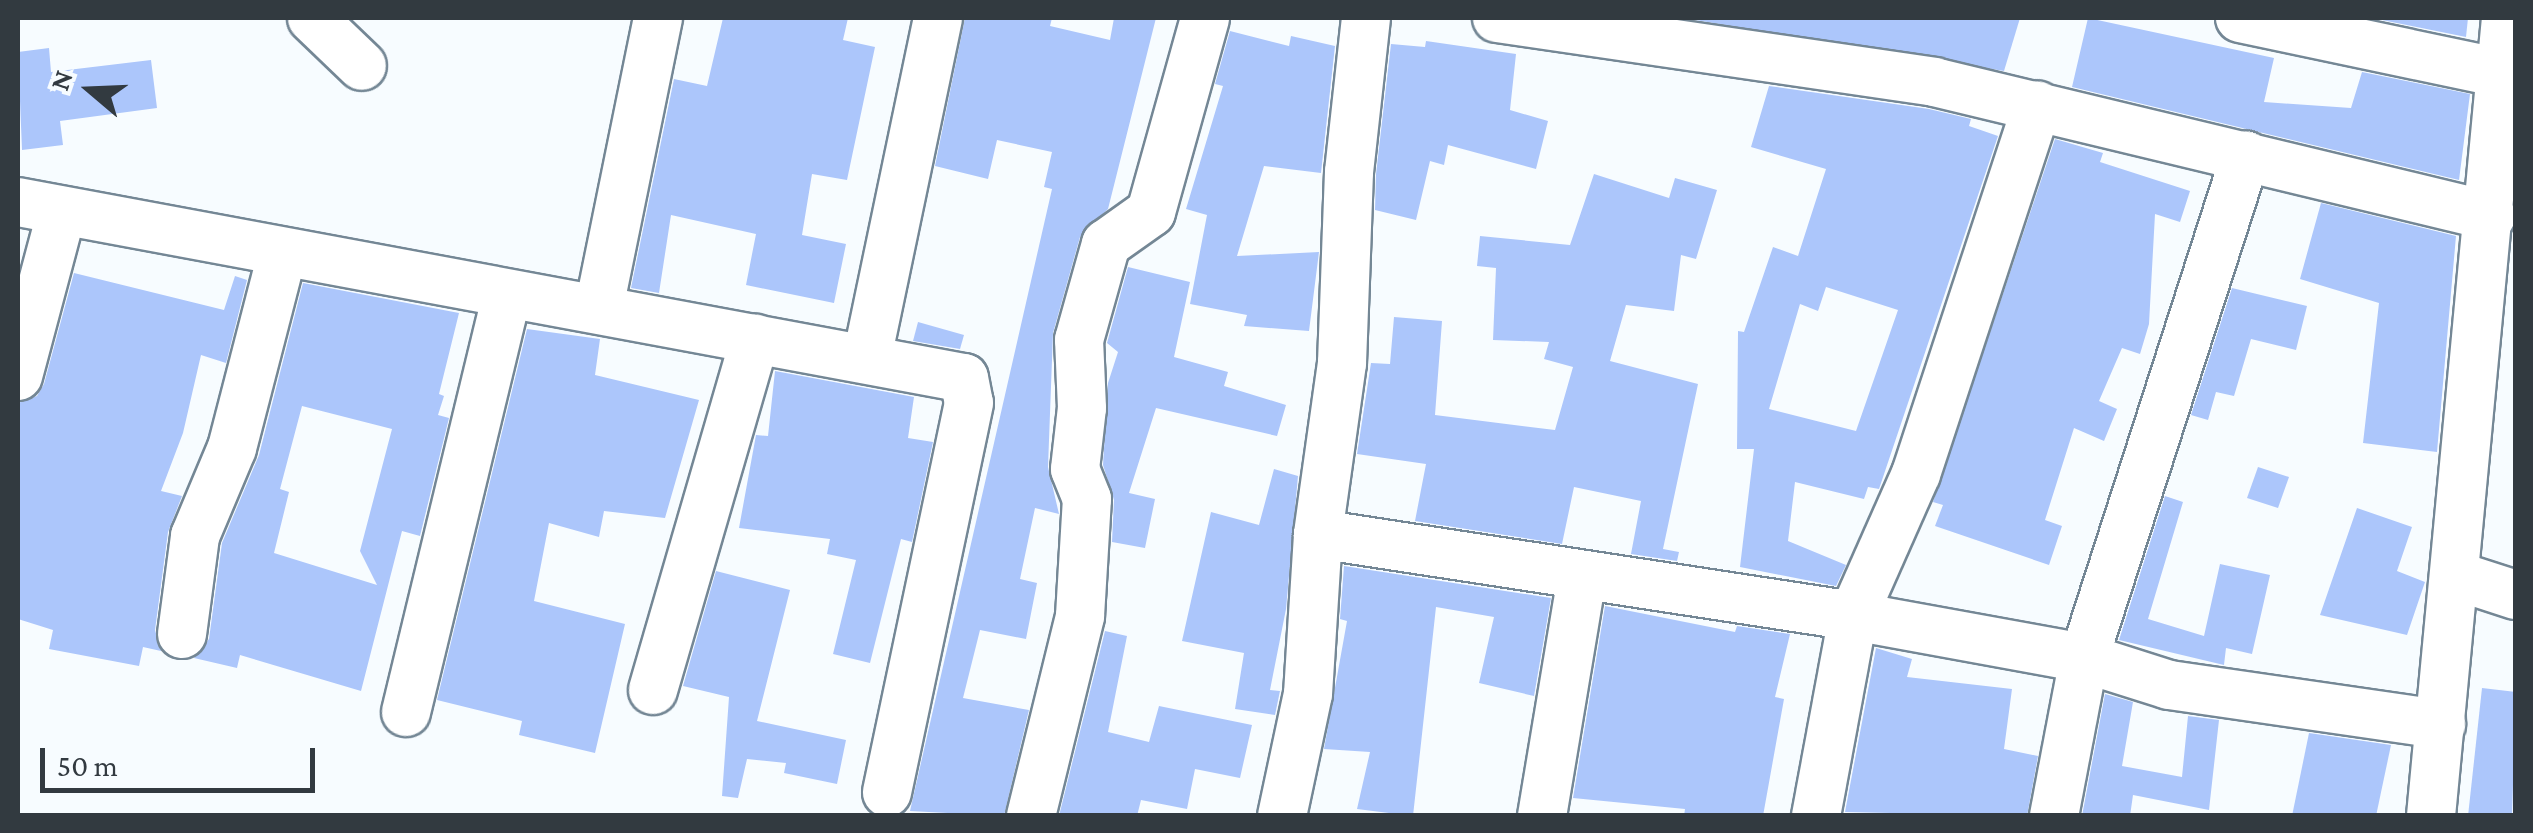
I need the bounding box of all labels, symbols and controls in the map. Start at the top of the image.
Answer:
north arrow [40,40,140,140]
text: N [43,66,79,94]
scale bar [45,728,320,790]
text: 50 m [57,749,118,782]

